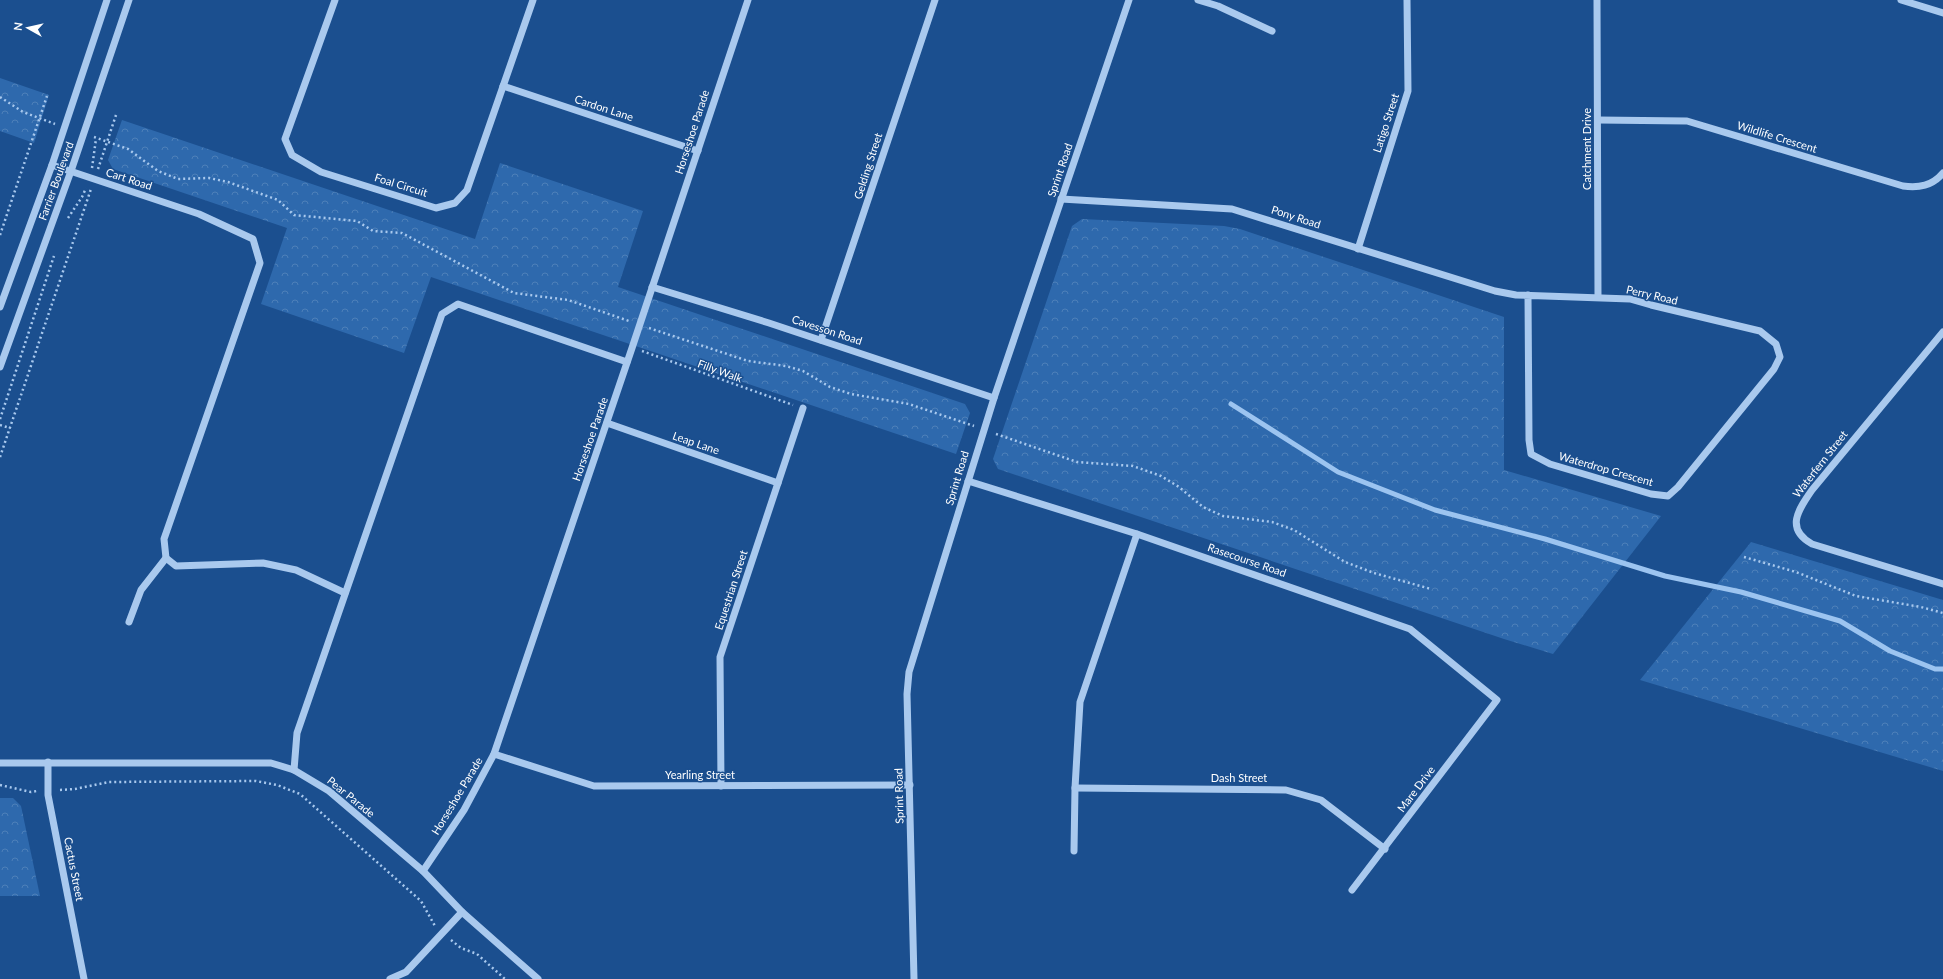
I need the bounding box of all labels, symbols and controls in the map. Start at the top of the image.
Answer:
north arrow [8,8,48,48]
text: N [11,21,25,32]
street label: Horseshoe Parade [672,88,711,176]
street label: Cardon Lane [573,92,635,123]
street label: Latigo Street [1370,92,1401,154]
street label: Catchment Drive [1580,108,1593,190]
street label: Wildlife Crescent [1736,118,1819,155]
street label: Gelding Street [851,131,884,201]
street label: Farrier Boulevard [35,140,76,222]
street label: Sprint Road [1044,141,1075,198]
street label: Cart Road [104,165,154,192]
street label: Foal Circuit [373,170,429,199]
street label: Pony Road [1270,202,1322,231]
street label: Perry Road [1625,282,1679,307]
street label: Cavesson Road [790,312,864,347]
street label: Filly Walk [696,356,745,385]
street label: Horseshoe Parade [569,395,610,483]
street label: Leap Lane [671,428,721,457]
street label: Waterfern Street [1789,428,1850,500]
street label: Sprint Road [942,449,971,506]
street label: Waterdrop Crescent [1557,449,1655,488]
street label: Rasecourse Road [1206,540,1288,579]
street label: Equestrian Street [712,548,750,631]
street label: Horseshoe Parade [428,755,485,837]
street label: Mare Drive [1394,763,1437,814]
street label: Yearling Street [665,768,735,781]
street label: Sprint Road [892,768,905,824]
street label: Dash Street [1211,771,1267,784]
street label: Pear Parade [325,773,378,820]
street label: Cactus Street [62,836,87,902]

